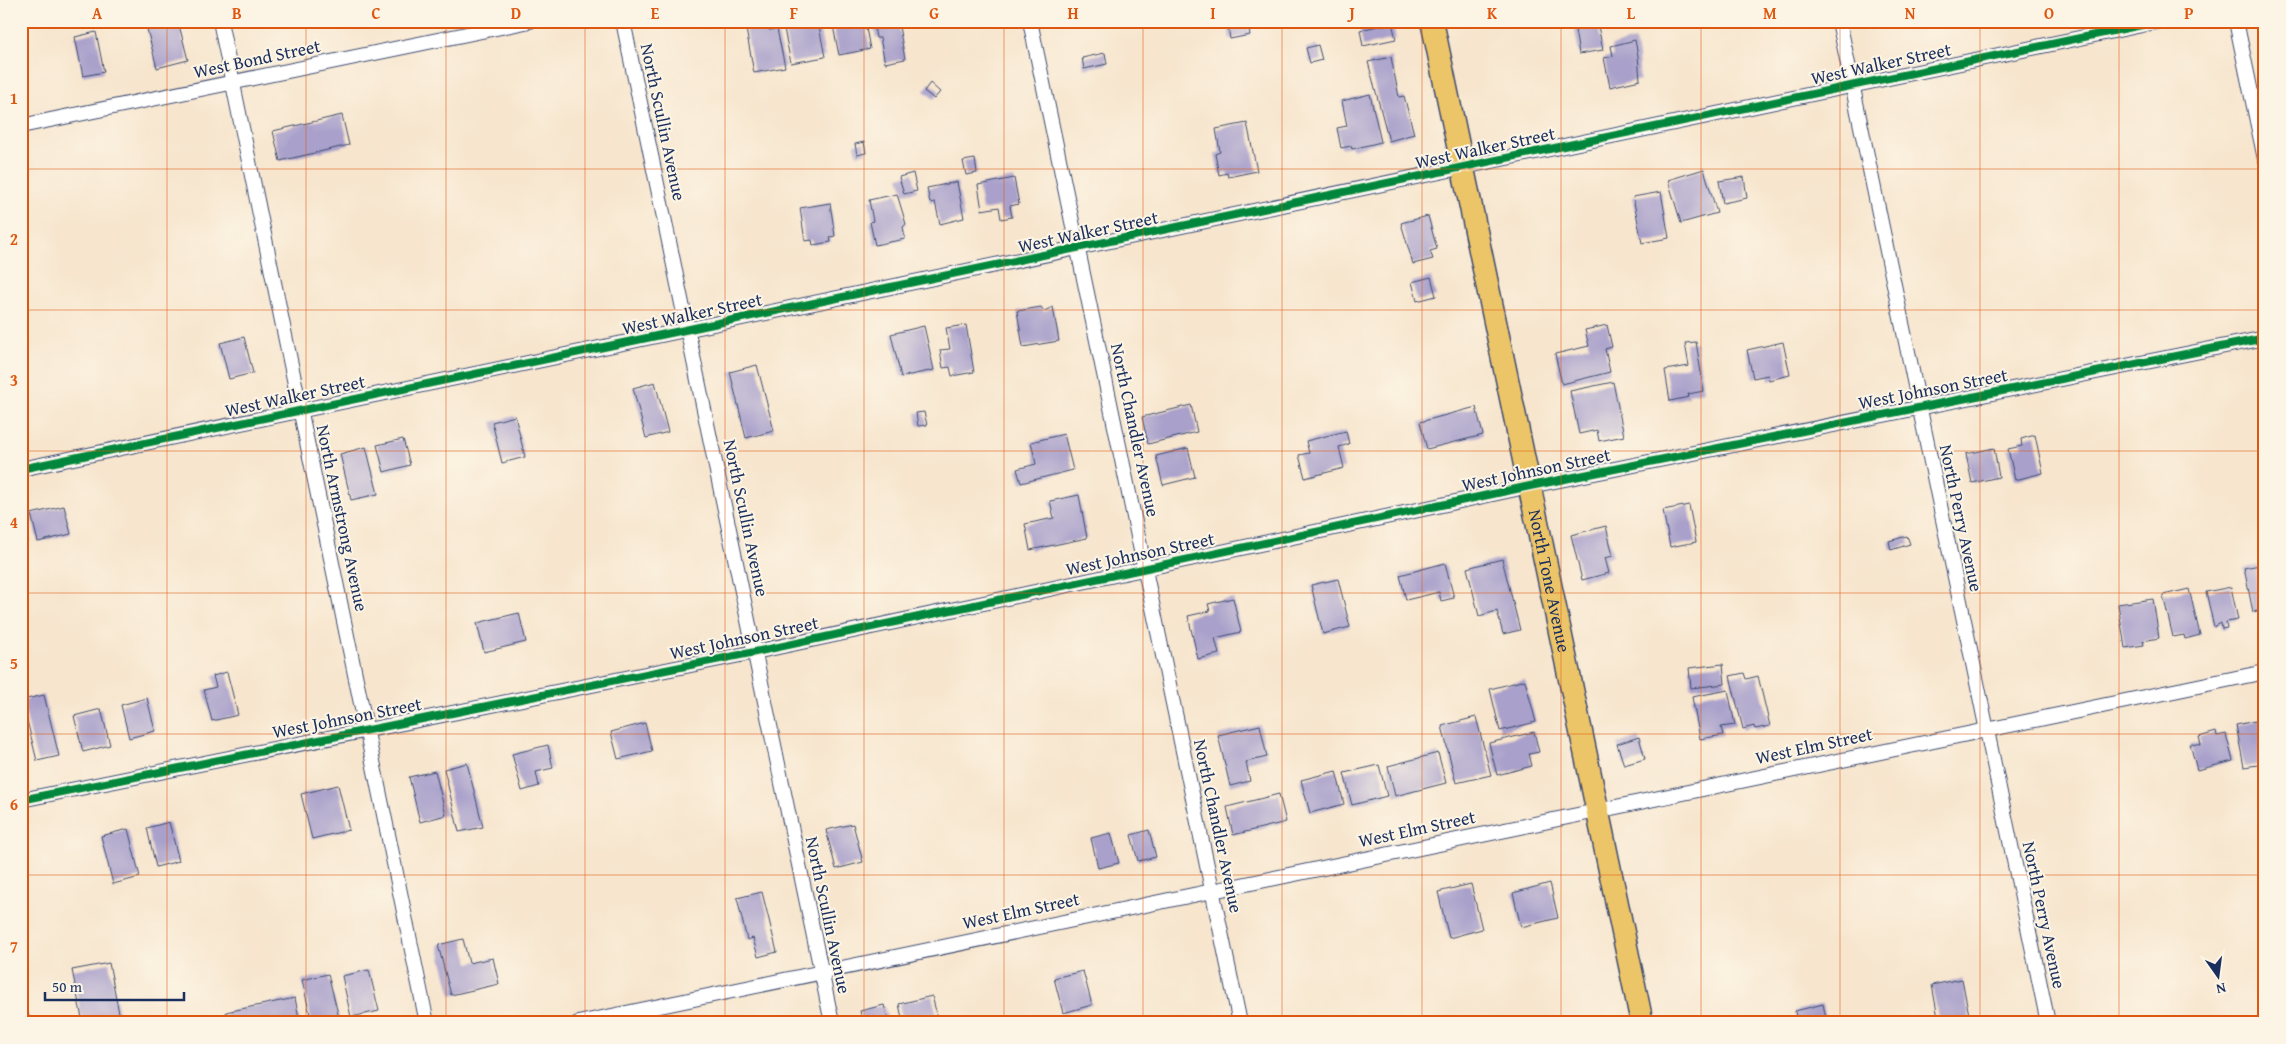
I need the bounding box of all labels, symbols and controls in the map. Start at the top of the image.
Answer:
text: A [92,1,103,25]
text: B [232,1,242,25]
text: C [371,1,381,25]
text: D [511,1,521,25]
text: E [651,1,660,25]
text: F [790,1,798,25]
text: G [929,1,939,25]
text: H [1067,1,1079,25]
text: I [1210,1,1216,25]
text: J [1346,1,1355,25]
text: K [1487,1,1498,25]
text: L [1627,1,1636,25]
text: M [1763,1,1777,25]
text: N [1905,1,1916,25]
text: O [2044,1,2054,25]
text: P [2184,1,2194,25]
street label: West Bond Street [191,32,323,85]
street label: West Walker Street [1808,35,1954,92]
street label: North Scullin Avenue [634,41,693,203]
text: 1 [10,86,18,110]
street label: West Walker Street [1412,119,1558,176]
street label: West Walker Street [1015,203,1161,260]
text: 2 [10,227,18,251]
street label: West Walker Street [619,285,765,342]
street label: North Chandler Avenue [1104,340,1167,519]
street label: West Johnson Street [1856,361,2010,416]
street label: West Walker Street [222,367,368,424]
text: 3 [10,368,18,392]
street label: North Armstrong Avenue [310,422,375,614]
street label: North Scullin Avenue [717,437,776,599]
street label: West Johnson Street [1459,440,1613,498]
street label: North Perry Avenue [1933,442,1990,594]
street label: North Tone Avenue [1522,507,1578,655]
text: 4 [10,510,18,534]
street label: West Johnson Street [1063,524,1217,582]
street label: West Johnson Street [667,608,821,666]
text: 5 [10,651,18,675]
street label: West Johnson Street [270,690,424,745]
street label: West Elm Street [1753,720,1875,771]
street label: North Chandler Avenue [1187,736,1250,915]
text: 6 [10,792,18,816]
street label: West Elm Street [1356,803,1478,854]
street label: North Scullin Avenue [799,834,858,996]
street label: North Perry Avenue [2016,839,2073,991]
street label: West Elm Street [960,885,1082,936]
text: 7 [10,934,18,958]
north arrow [2194,952,2244,1002]
scale bar [45,969,184,1001]
text: 50 m [52,976,83,997]
text: N [2214,978,2228,1000]

